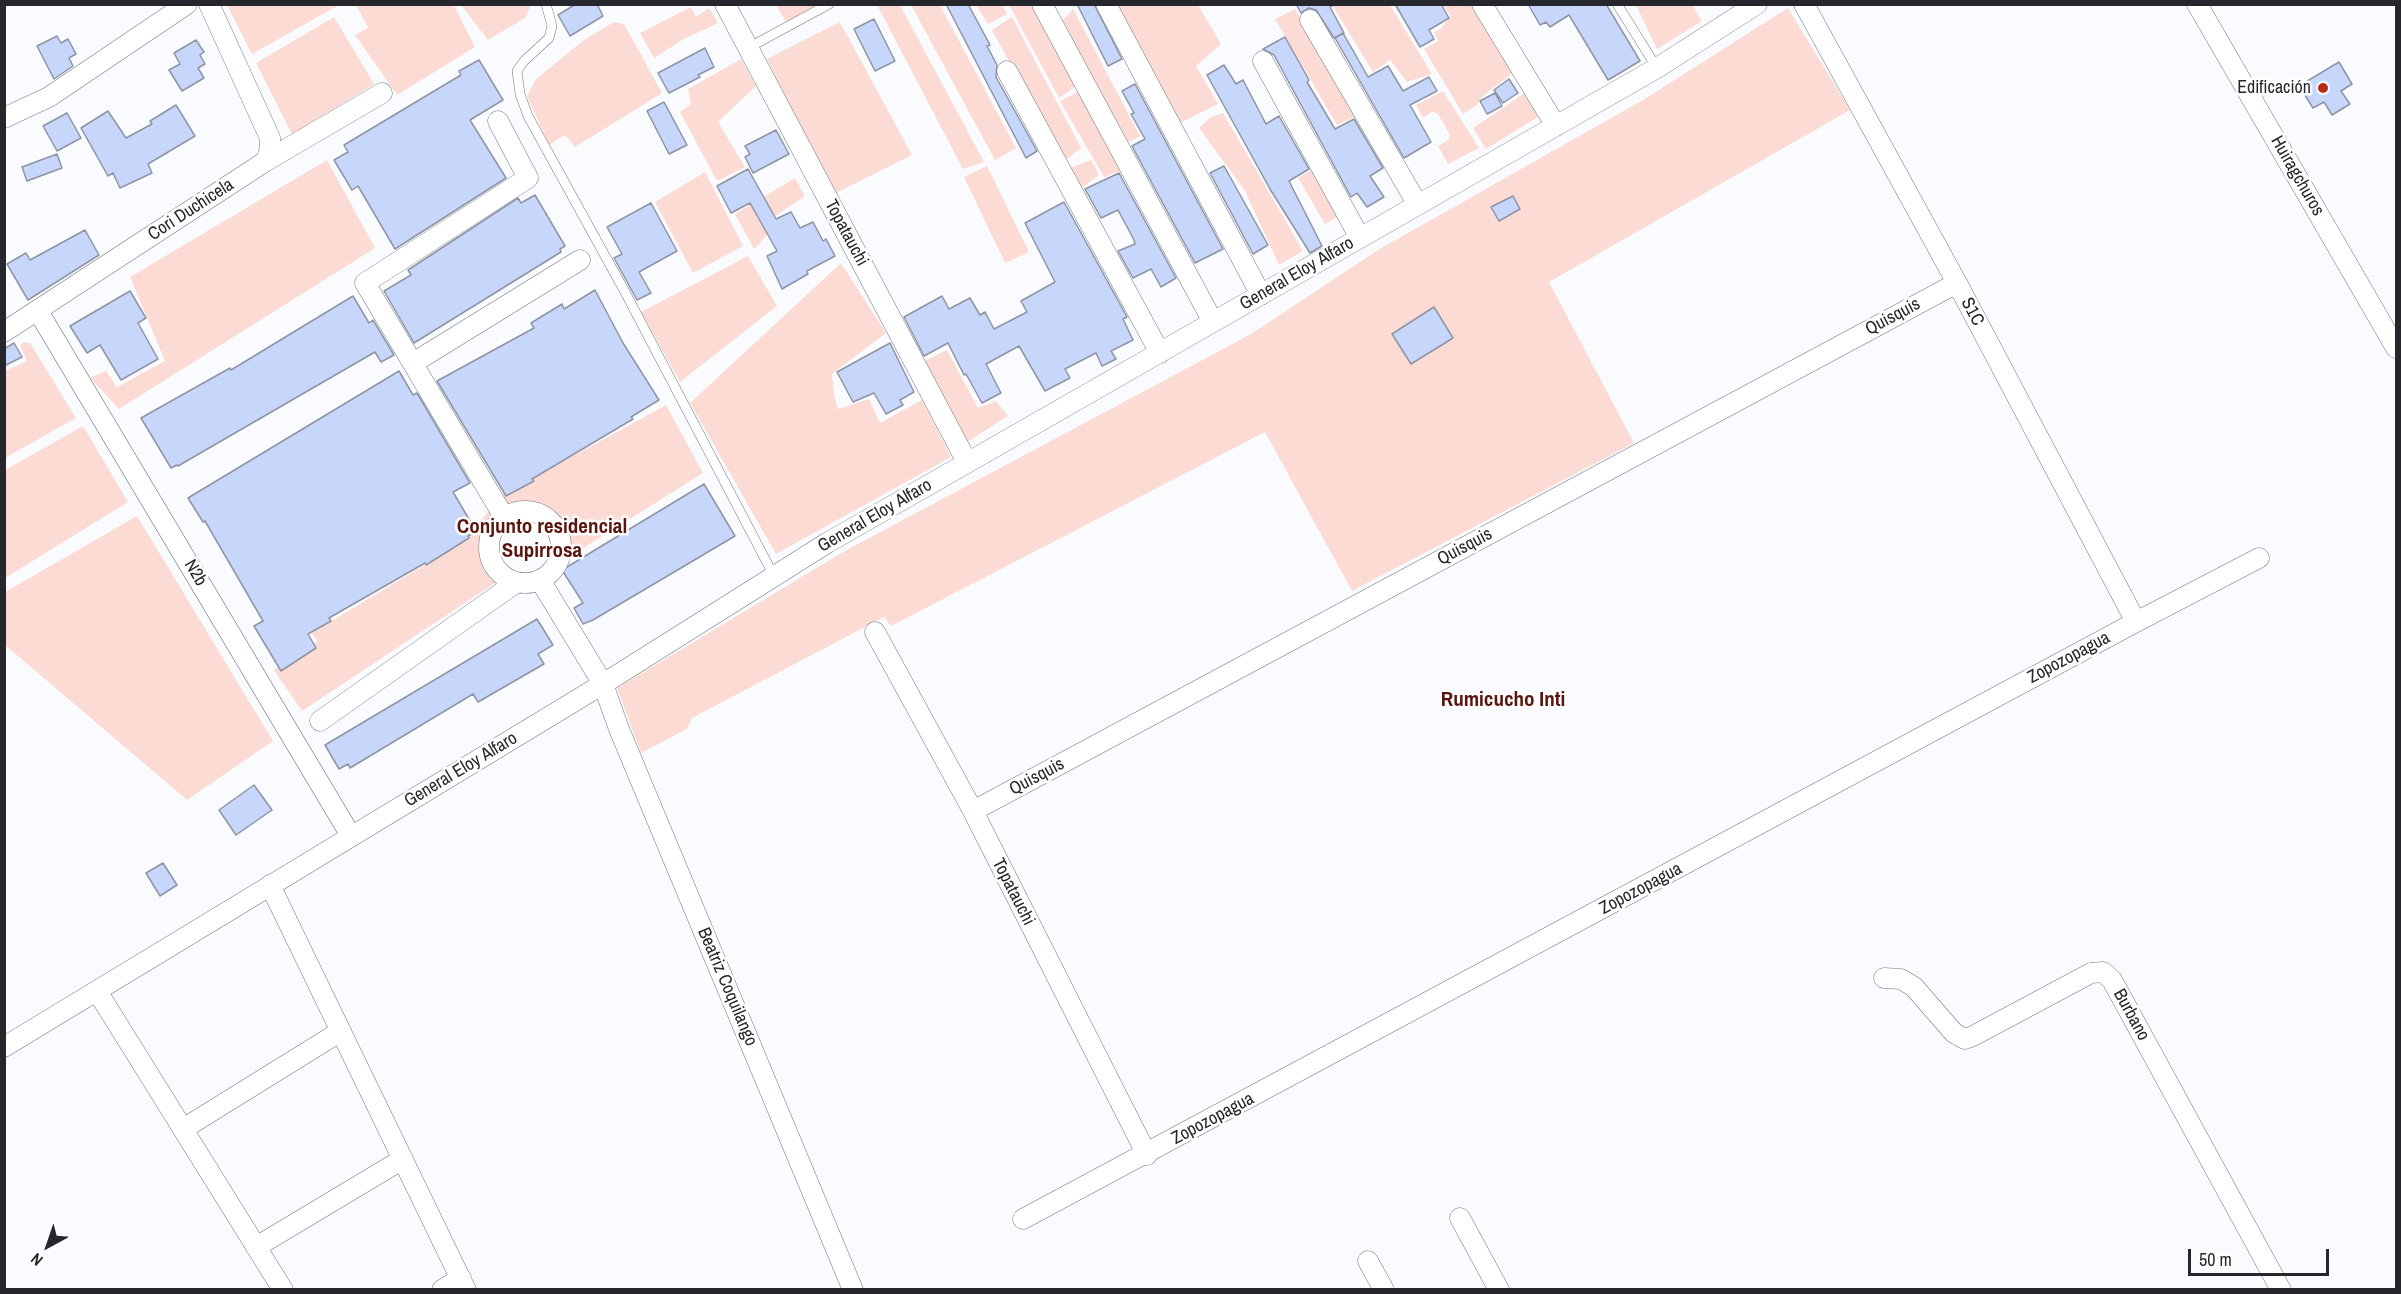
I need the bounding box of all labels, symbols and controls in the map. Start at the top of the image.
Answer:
place label: Edificación [2237,77,2311,99]
marker: Edificación [2316,81,2330,95]
street label: Huiragchuros [2265,132,2329,220]
street label: Cori Duchicela [144,174,238,246]
street label: Topatauchi [820,196,872,270]
street label: General Eloy Alfaro [1236,233,1358,315]
street label: Quisquis [1862,294,1924,340]
street label: S1C [1956,294,1988,330]
street label: General Eloy Alfaro [814,475,936,557]
district label: Conjunto residencial Supirrosa [457,514,627,564]
street label: Quisquis [1434,524,1496,570]
street label: N2b [179,556,211,590]
street label: Zopozopagua [2024,627,2114,689]
district label: Rumicucho Inti [1441,687,1565,713]
street label: General Eloy Alfaro [401,728,521,812]
street label: Quisquis [1006,754,1068,800]
street label: Topatauchi [987,855,1039,929]
street label: Zopozopagua [1596,858,1686,920]
street label: Beatriz Coquilango [692,925,762,1049]
street label: Burbano [2108,985,2154,1045]
street label: Zopozopagua [1168,1088,1258,1150]
north arrow [18,1216,78,1276]
scale bar [2191,1237,2332,1275]
text: 50 m [2199,1247,2232,1272]
text: N [26,1248,47,1271]

